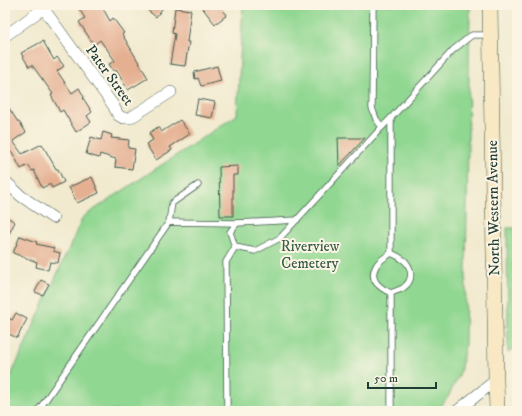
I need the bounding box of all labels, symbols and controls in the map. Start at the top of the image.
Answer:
street label: Pater Street [81,41,138,109]
street label: North Western Avenue [483,140,504,276]
park label: Riverview Cemetery [281,237,340,273]
scale bar [368,364,436,390]
text: 50 m [374,371,398,386]

